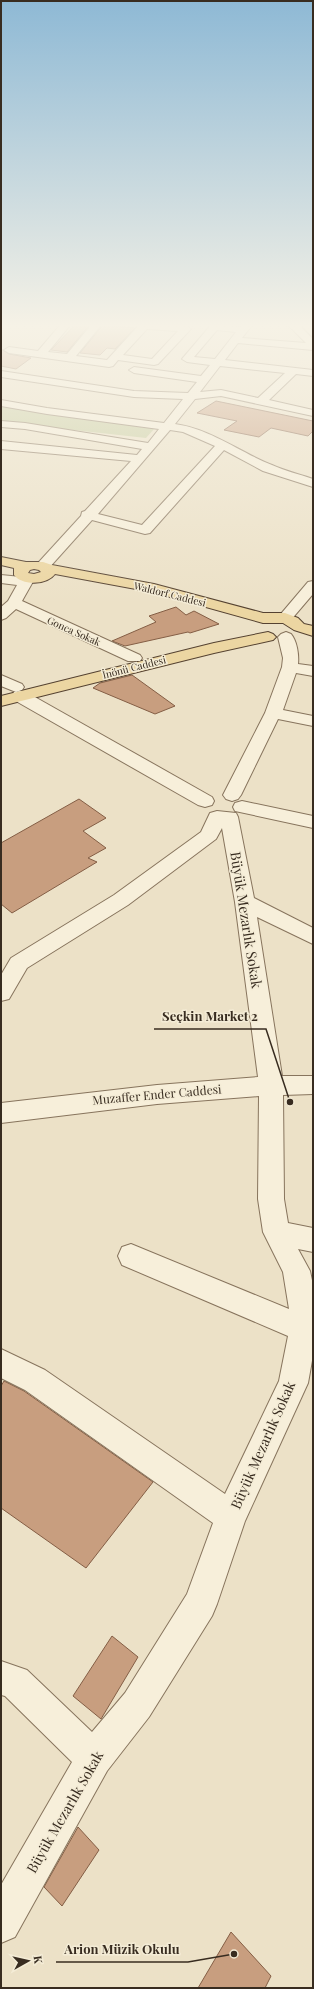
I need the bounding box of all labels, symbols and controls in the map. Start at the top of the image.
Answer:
street label: Waldorf Caddesi [132,578,208,610]
street label: Gonca Sokak [45,613,103,649]
street label: İnönü Caddesi [101,652,167,682]
street label: Büyük Mezarlık Sokak [226,850,267,990]
callout: Seçkin Market 2 [154,1004,266,1029]
text: Seçkin Market 2 [162,1007,258,1024]
street label: Muzaffer Ender Caddesi [92,1080,223,1108]
street label: Büyük Mezarlık Sokak [226,1378,299,1512]
street label: Büyük Mezarlık Sokak [22,1747,107,1876]
callout: Arion Müzik Okulu [56,1937,188,1962]
text: Arion Müzik Okulu [63,1940,180,1957]
north arrow [8,1941,48,1981]
text: K [30,1955,46,1965]

